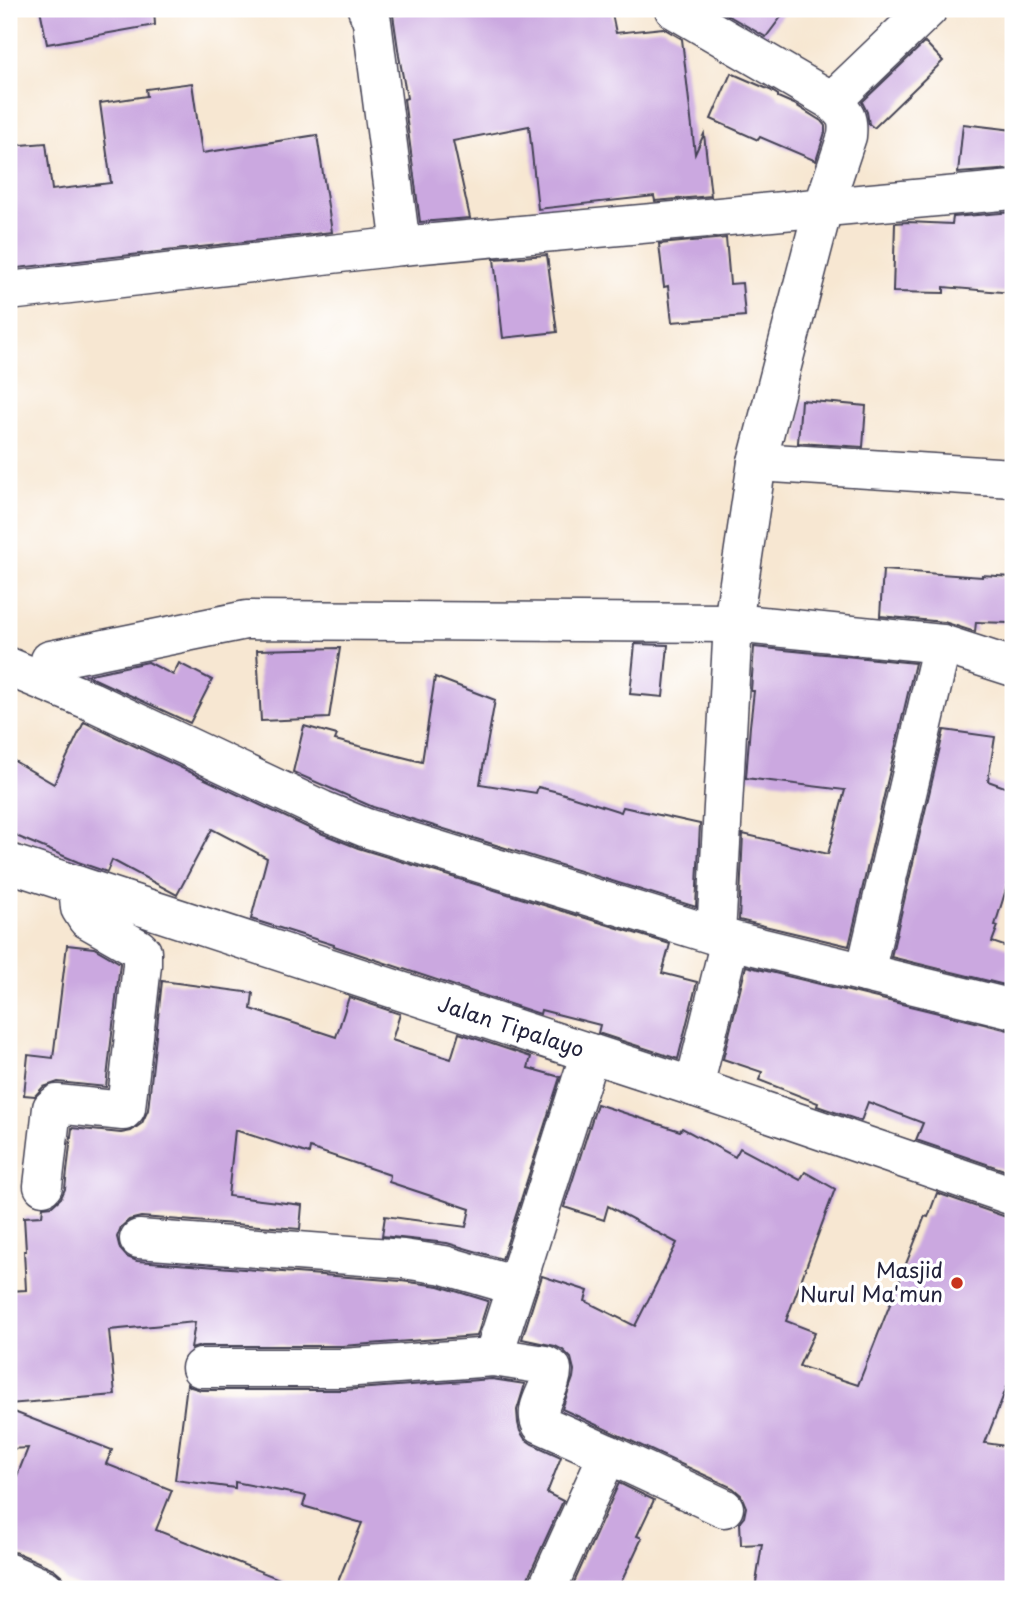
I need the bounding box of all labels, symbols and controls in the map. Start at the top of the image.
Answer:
street label: Jalan Tipalayo [434,986,589,1064]
place label: Masjid Nurul Ma'mun [800,1253,943,1309]
marker: Masjid Nurul Ma'mun [949,1275,965,1291]

